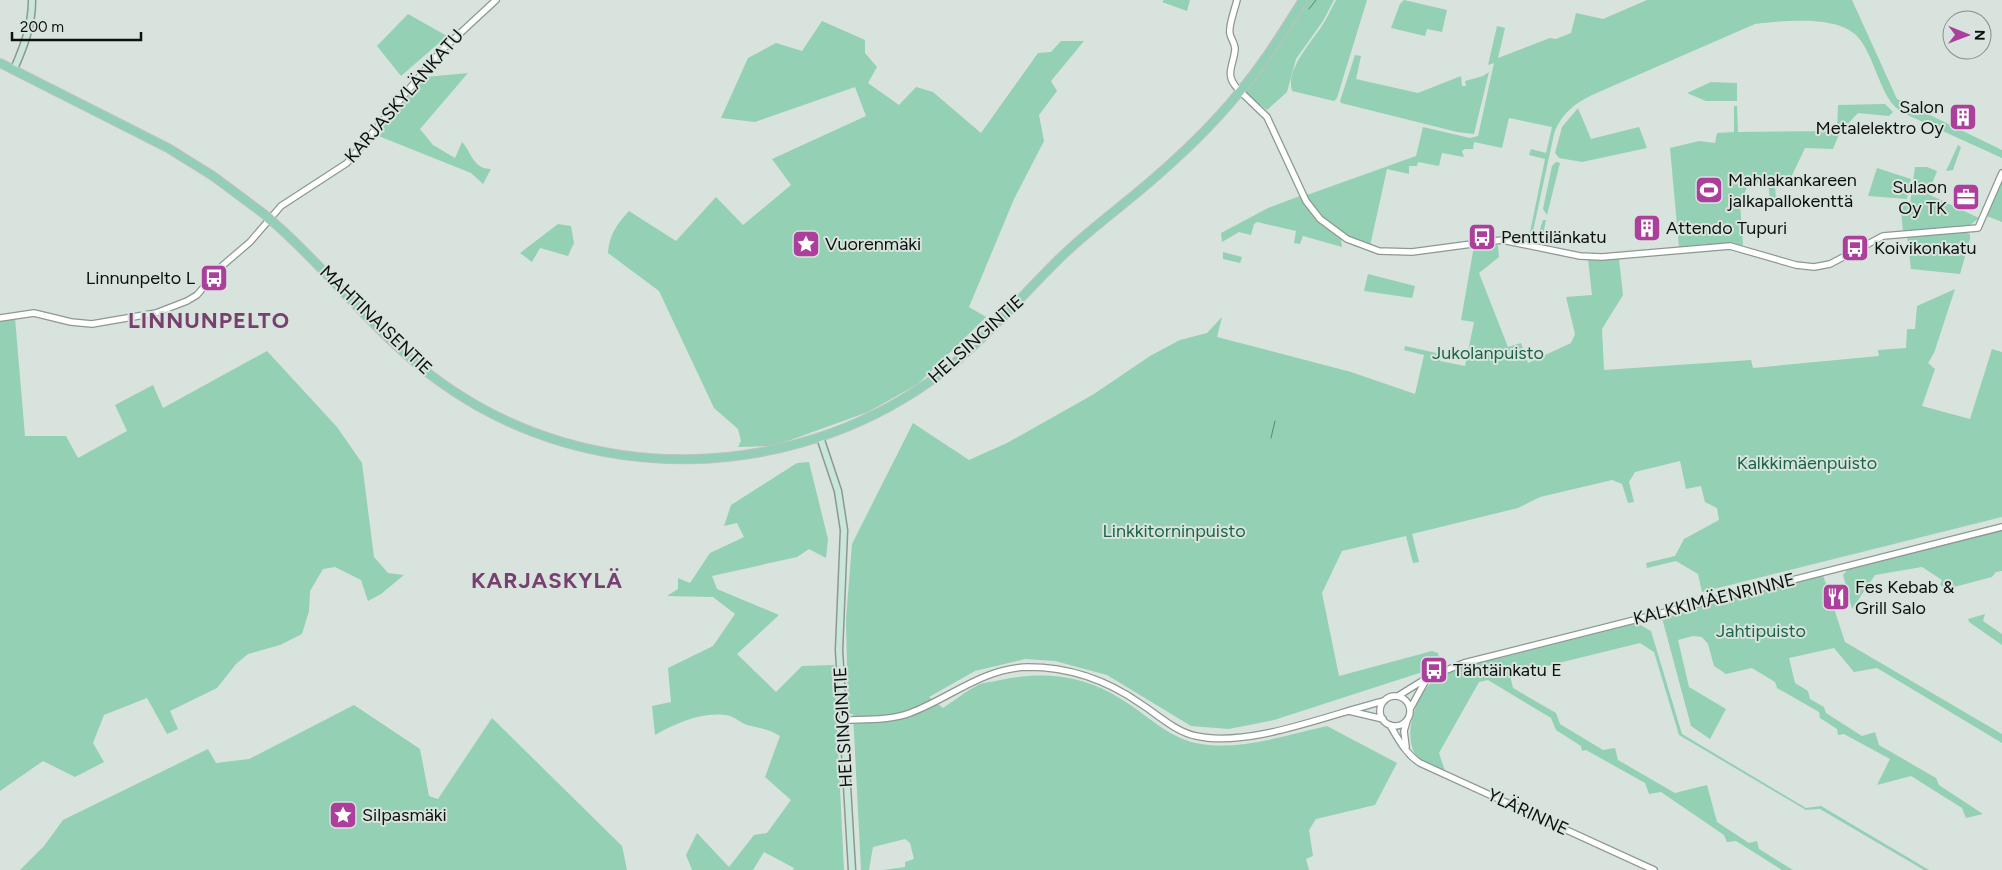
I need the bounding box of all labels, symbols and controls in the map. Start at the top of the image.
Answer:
scale bar [12,10,141,42]
north arrow [1942,10,1992,60]
text: 200 m [20,18,64,36]
street label: KARJASKYLÄNKATU [340,25,468,167]
text: N [1971,30,1988,41]
place label: Salon Metalelektro Oy [1815,96,1945,139]
building icon: Salon Metalelektro Oy [1948,102,1978,132]
place label: Mahlakankareen jalkapallokenttä [1727,169,1857,212]
sports icon: Mahlakankareen jalkapallokenttä [1694,175,1724,205]
place label: Sulaon Oy TK [1892,176,1947,219]
office icon: Sulaon Oy TK [1951,182,1981,212]
building icon: Attendo Tupuri [1632,213,1662,243]
place label: Attendo Tupuri [1666,217,1787,239]
bus stop icon: Penttilänkatu [1467,222,1497,252]
place label: Penttilänkatu [1501,226,1607,248]
place icon: Vuorenmäki [791,229,821,259]
place label: Vuorenmäki [825,233,921,255]
bus stop icon: Koivikonkatu [1840,233,1870,263]
place label: Koivikonkatu [1874,237,1977,259]
street label: MAHTINAISENTIE [315,261,437,379]
bus stop icon: Linnunpelto L [199,263,229,293]
place label: Linnunpelto L [86,267,196,289]
street label: HELSINGINTIE [924,290,1028,388]
district label: LINNUNPELTO [128,307,290,334]
park label: Jukolanpuisto [1432,342,1544,364]
park label: Kalkkimäenpuisto [1737,452,1877,474]
park label: Linkkitorninpuisto [1102,520,1246,542]
district label: KARJASKYLÄ [471,567,623,594]
street label: KALKKIMÄENRINNE [1631,568,1797,630]
place label: Fes Kebab & Grill Salo [1855,576,1955,619]
restaurant icon: Fes Kebab & Grill Salo [1821,582,1851,612]
park label: Jahtipuisto [1716,620,1806,642]
bus stop icon: Tähtäinkatu E [1419,655,1449,685]
place label: Tähtäinkatu E [1453,659,1562,681]
street label: HELSINGINTIE [829,666,857,788]
street label: YLÄRINNE [1484,784,1572,840]
place icon: Silpasmäki [328,800,358,830]
place label: Silpasmäki [362,804,447,826]

